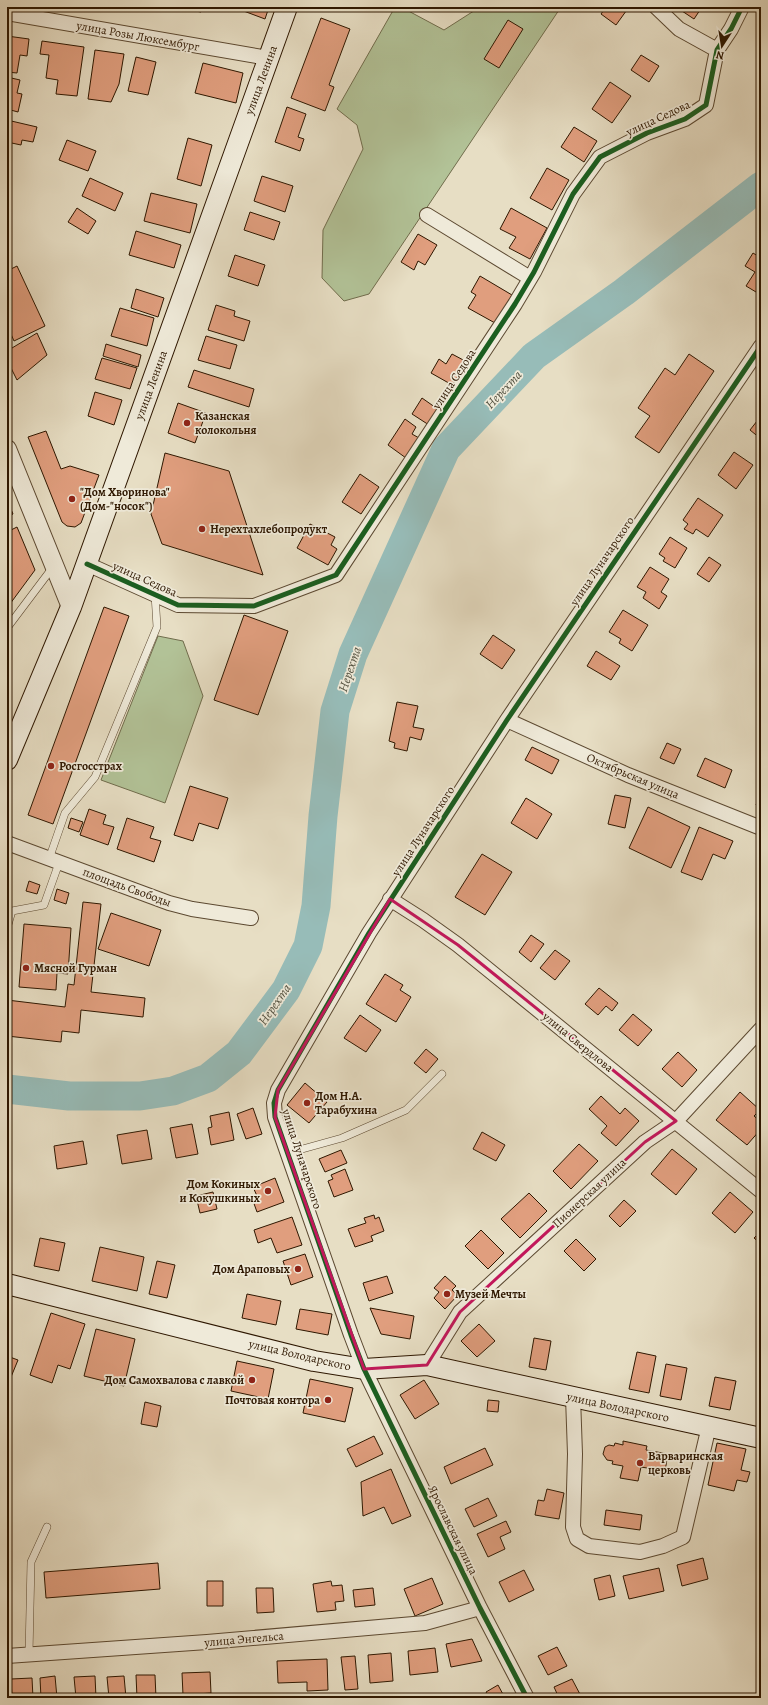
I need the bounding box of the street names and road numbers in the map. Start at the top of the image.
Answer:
street label: улица Розы Люксембург [74,17,201,55]
street label: улица Ленина [241,43,281,118]
street label: улица Седова [622,96,693,140]
street label: улица Седова [428,345,480,413]
street label: улица Ленина [131,348,171,423]
street label: улица Луначарского [566,513,638,610]
street label: улица Седова [109,557,180,601]
street label: Октябрьская улица [584,749,682,803]
street label: улица Луначарского [387,783,458,880]
street label: площадь Свободы [81,864,173,910]
street label: улица Свердлова [538,1008,617,1076]
street label: улица Луначарского [278,1106,326,1211]
street label: Пионерская улица [549,1154,630,1232]
street label: улица Володарского [246,1335,353,1375]
street label: улица Володарского [564,1388,671,1426]
street label: Ярославская улица [424,1483,482,1578]
street label: улица Энгельса [203,1628,285,1651]

